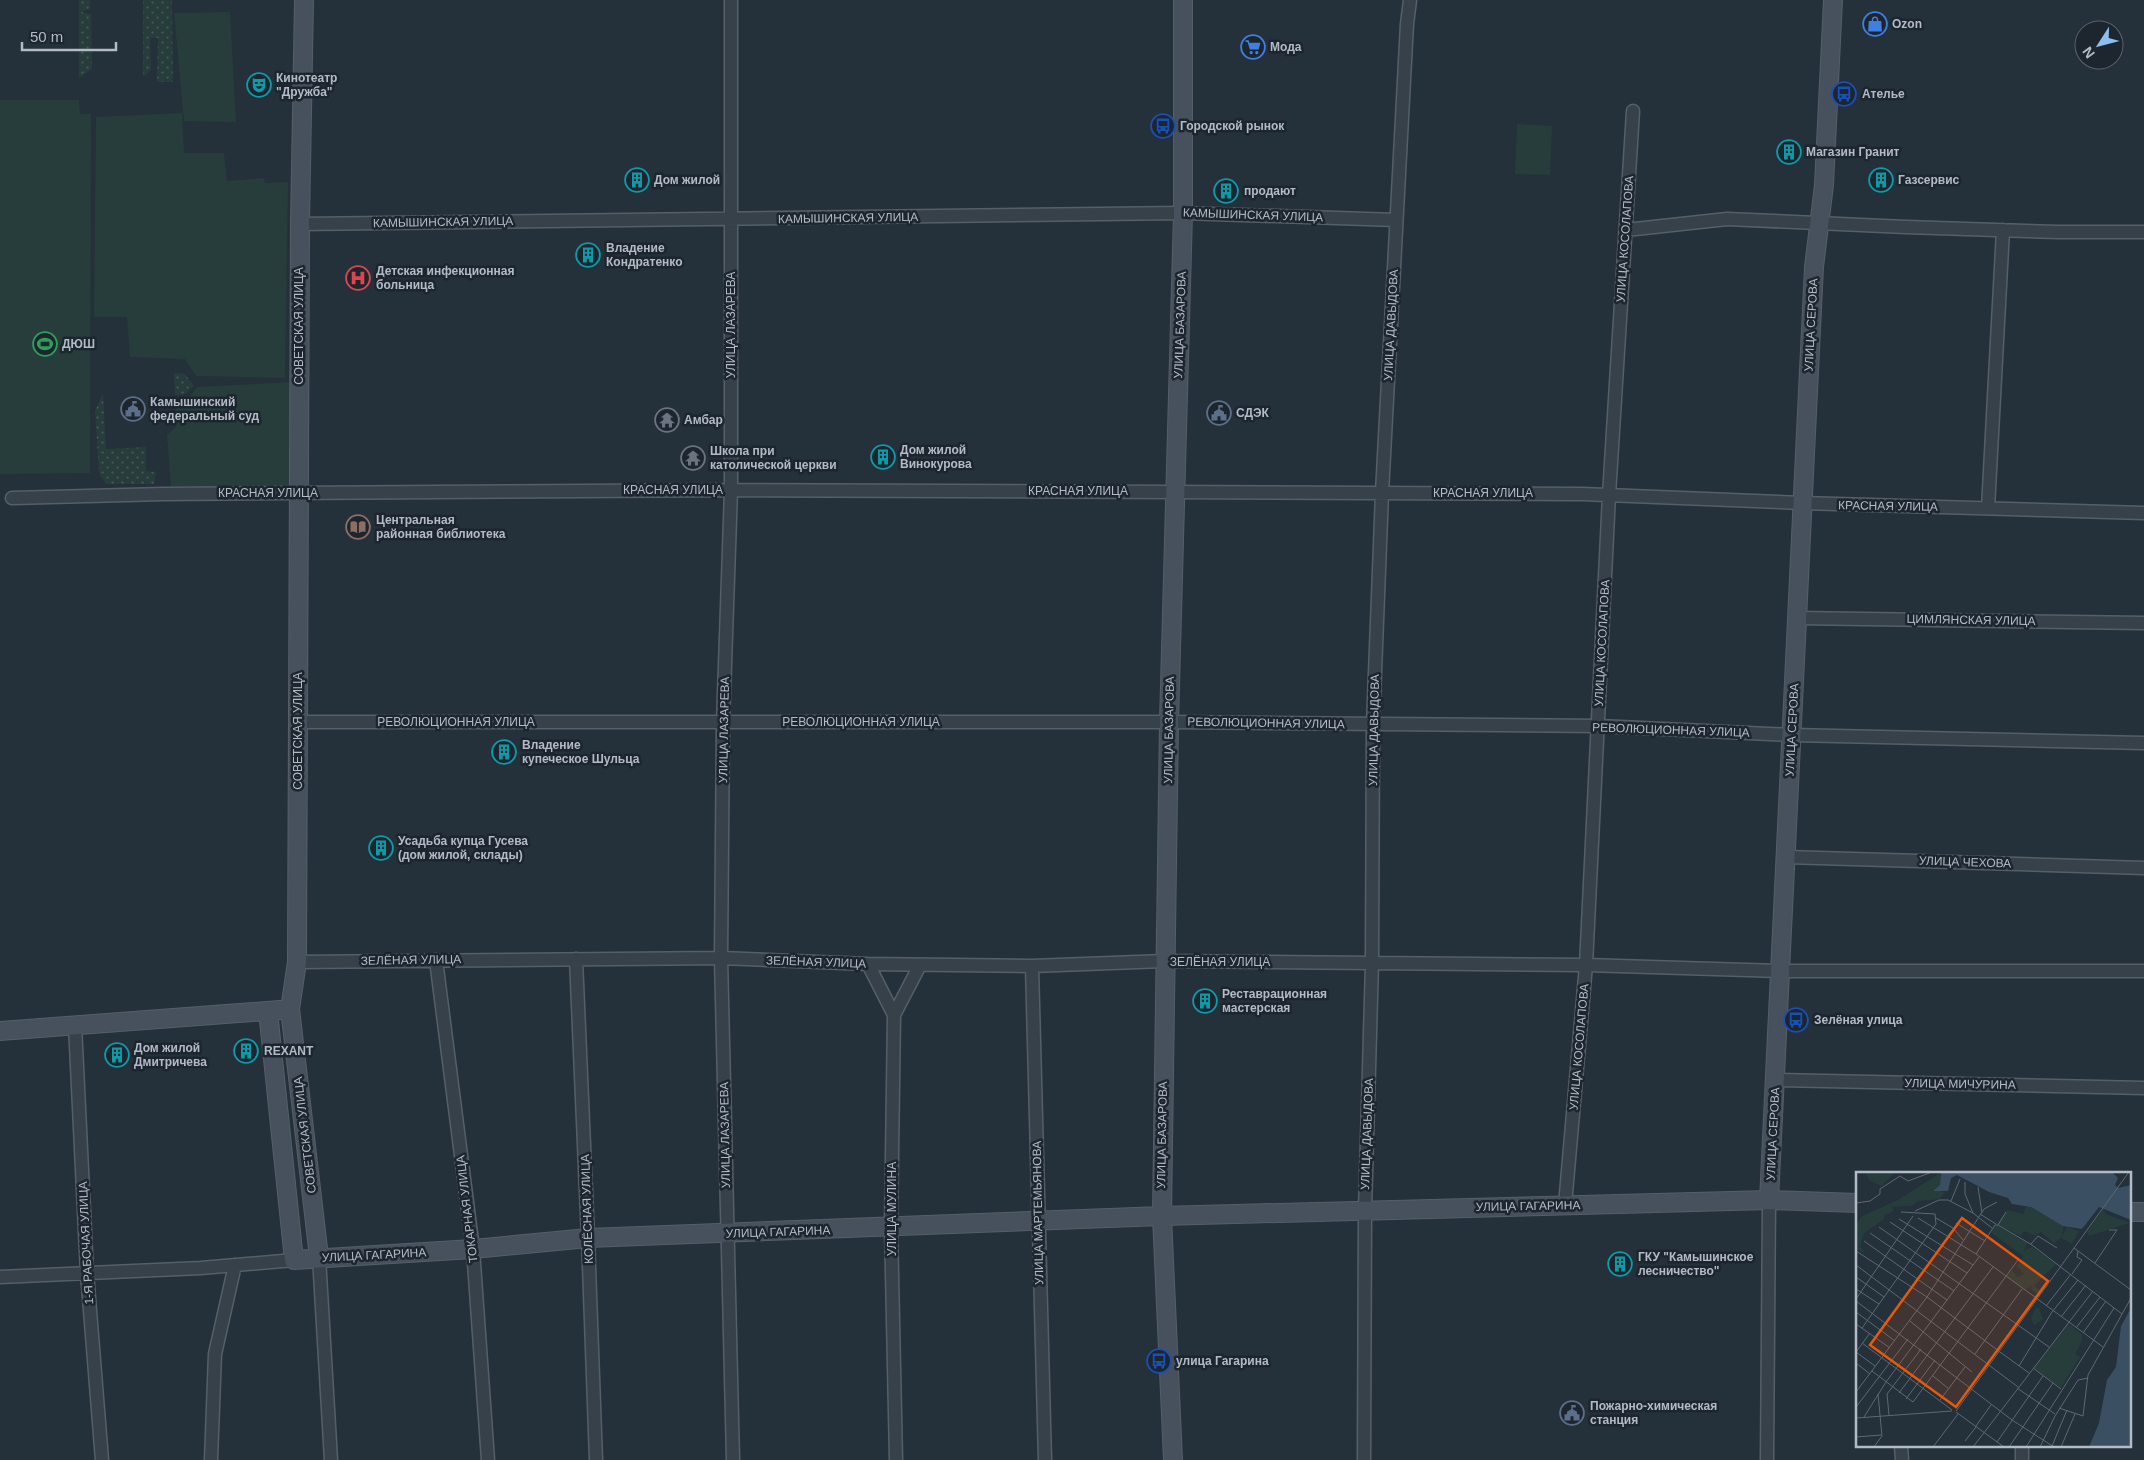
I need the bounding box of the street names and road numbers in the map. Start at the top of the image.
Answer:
street label: УЛИЦА КОСОЛАПОВА [1614,175,1636,303]
street label: КАМЫШИНСКАЯ УЛИЦА [1183,206,1323,224]
street label: КАМЫШИНСКАЯ УЛИЦА [778,210,918,226]
street label: КАМЫШИНСКАЯ УЛИЦА [373,214,513,230]
street label: СОВЕТСКАЯ УЛИЦА [292,267,306,385]
street label: УЛИЦА ДАВЫДОВА [1381,269,1401,381]
street label: УЛИЦА БАЗАРОВА [1171,271,1189,379]
street label: УЛИЦА ЛАЗАРЕВА [724,272,738,378]
street label: УЛИЦА СЕРОВА [1802,278,1820,372]
street label: КРАСНАЯ УЛИЦА [623,483,723,497]
street label: КРАСНАЯ УЛИЦА [1028,484,1128,498]
street label: КРАСНАЯ УЛИЦА [218,486,318,500]
street label: КРАСНАЯ УЛИЦА [1433,486,1533,500]
street label: КРАСНАЯ УЛИЦА [1838,498,1938,514]
street label: УЛИЦА КОСОЛАПОВА [1592,579,1612,707]
street label: ЦИМЛЯНСКАЯ УЛИЦА [1906,612,2036,628]
street label: СОВЕТСКАЯ УЛИЦА [291,672,305,790]
street label: УЛИЦА ДАВЫДОВА [1366,674,1382,786]
street label: УЛИЦА БАЗАРОВА [1161,676,1177,784]
street label: УЛИЦА ЛАЗАРЕВА [716,677,732,783]
street label: УЛИЦА СЕРОВА [1783,683,1801,777]
street label: РЕВОЛЮЦИОННАЯ УЛИЦА [377,715,535,729]
street label: РЕВОЛЮЦИОННАЯ УЛИЦА [782,715,940,729]
street label: РЕВОЛЮЦИОННАЯ УЛИЦА [1187,715,1345,731]
street label: РЕВОЛЮЦИОННАЯ УЛИЦА [1592,720,1750,740]
street label: УЛИЦА ЧЕХОВА [1919,853,2011,871]
street label: ЗЕЛЁНАЯ УЛИЦА [361,952,461,968]
street label: ЗЕЛЁНАЯ УЛИЦА [766,953,866,971]
street label: ЗЕЛЁНАЯ УЛИЦА [1170,955,1270,969]
street label: УЛИЦА КОСОЛАПОВА [1566,983,1592,1111]
street label: СОВЕТСКАЯ УЛИЦА [291,1076,319,1194]
street label: УЛИЦА МИЧУРИНА [1904,1076,2016,1092]
street label: УЛИЦА ДАВЫДОВА [1358,1078,1376,1190]
street label: УЛИЦА БАЗАРОВА [1154,1081,1170,1189]
street label: УЛИЦА ЛАЗАРЕВА [717,1082,733,1188]
street label: УЛИЦА СЕРОВА [1764,1087,1782,1181]
street label: УЛИЦА МАРТЕМЬЯНОВА [1030,1141,1046,1285]
street label: ТОКАРНАЯ УЛИЦА [453,1154,481,1264]
street label: КОЛЁСНАЯ УЛИЦА [578,1154,596,1264]
street label: УЛИЦА МУЛИНА [885,1162,899,1256]
street label: 1-Я РАБОЧАЯ УЛИЦА [76,1181,96,1305]
street label: УЛИЦА ГАГАРИНА [1476,1198,1580,1214]
street label: УЛИЦА ГАГАРИНА [725,1223,831,1241]
street label: УЛИЦА ГАГАРИНА [321,1245,427,1265]

